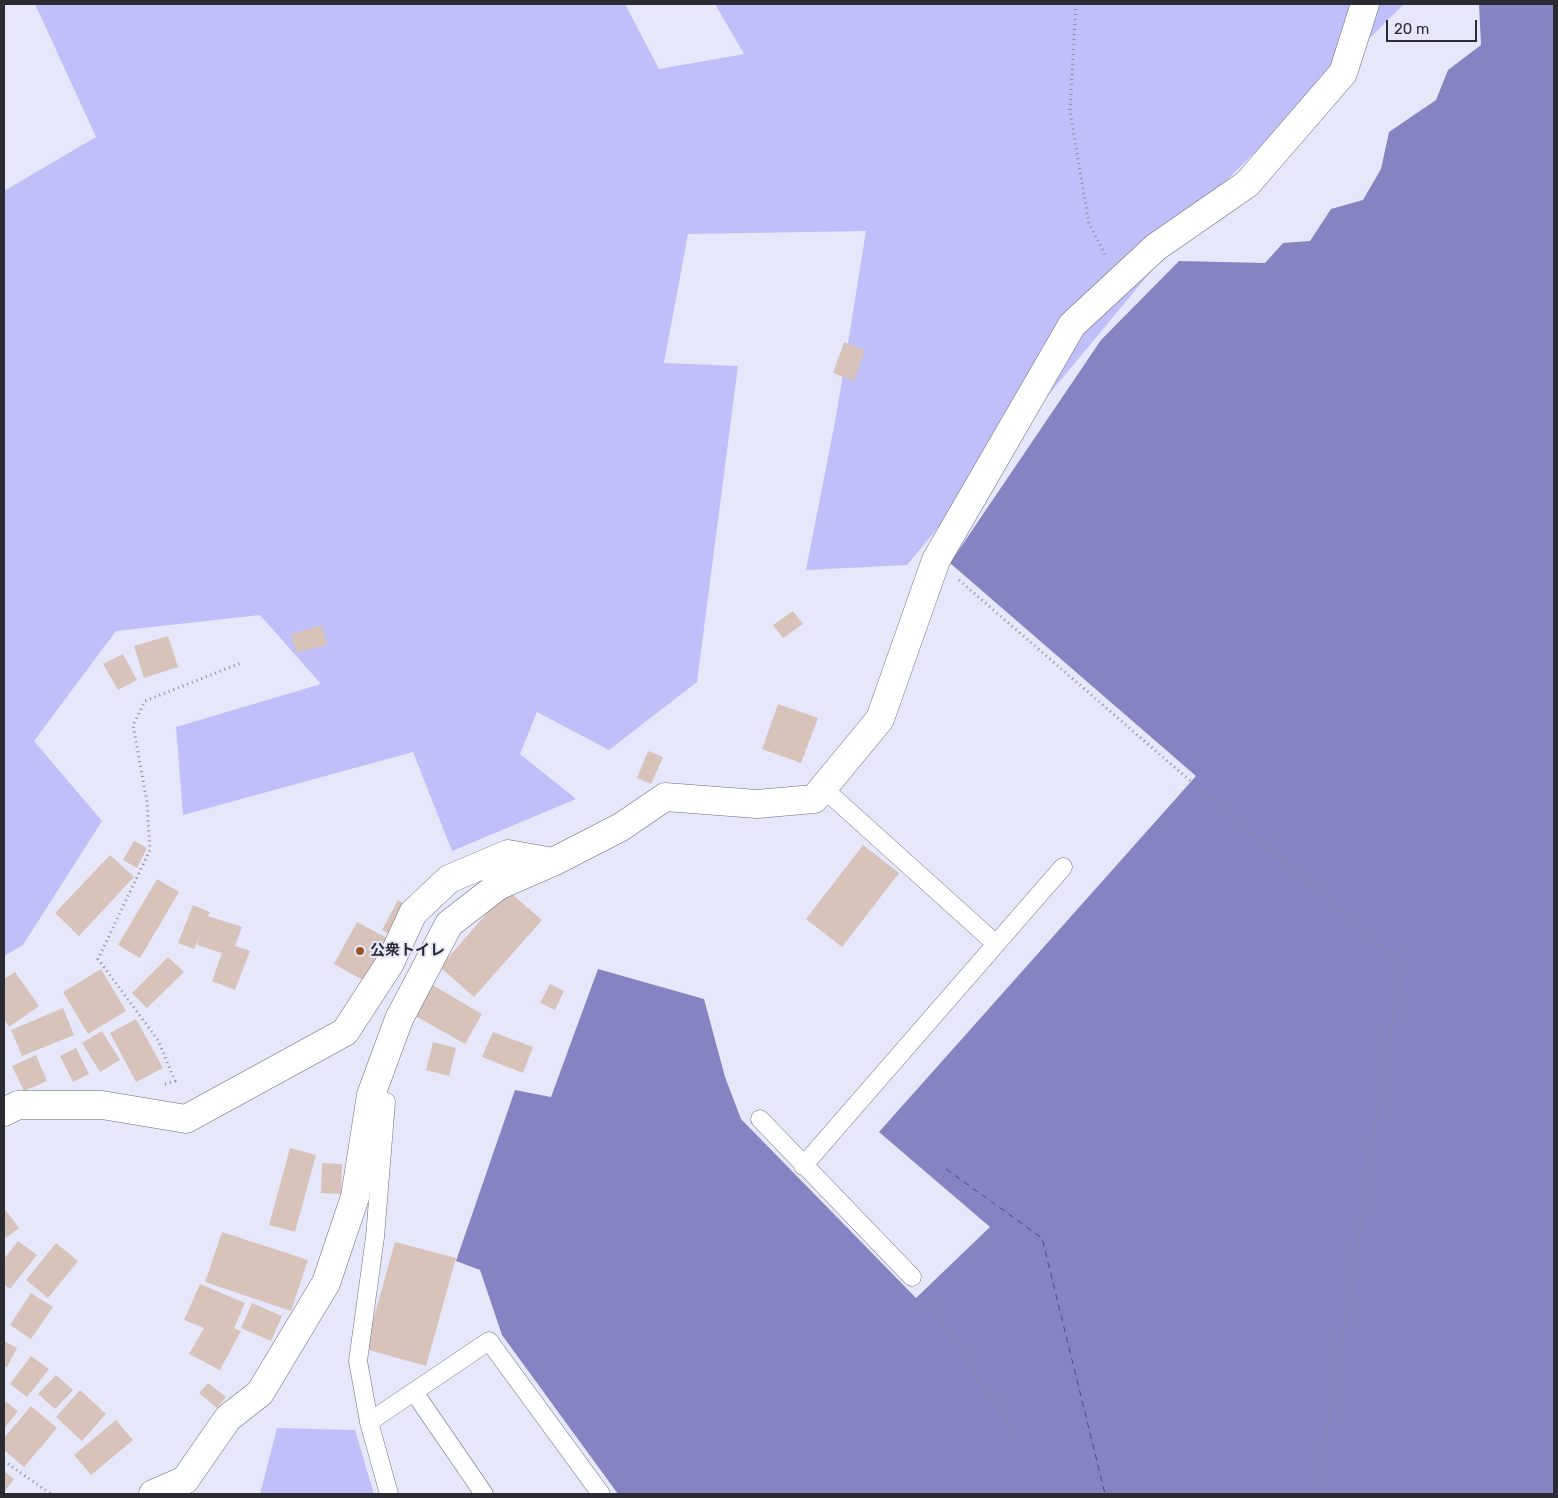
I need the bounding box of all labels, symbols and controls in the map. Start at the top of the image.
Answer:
scale bar [1388,10,1479,42]
text: 20 m [1394,20,1429,38]
place label: 公衆トイレ [370,942,445,960]
marker: 公衆トイレ [354,945,366,957]

